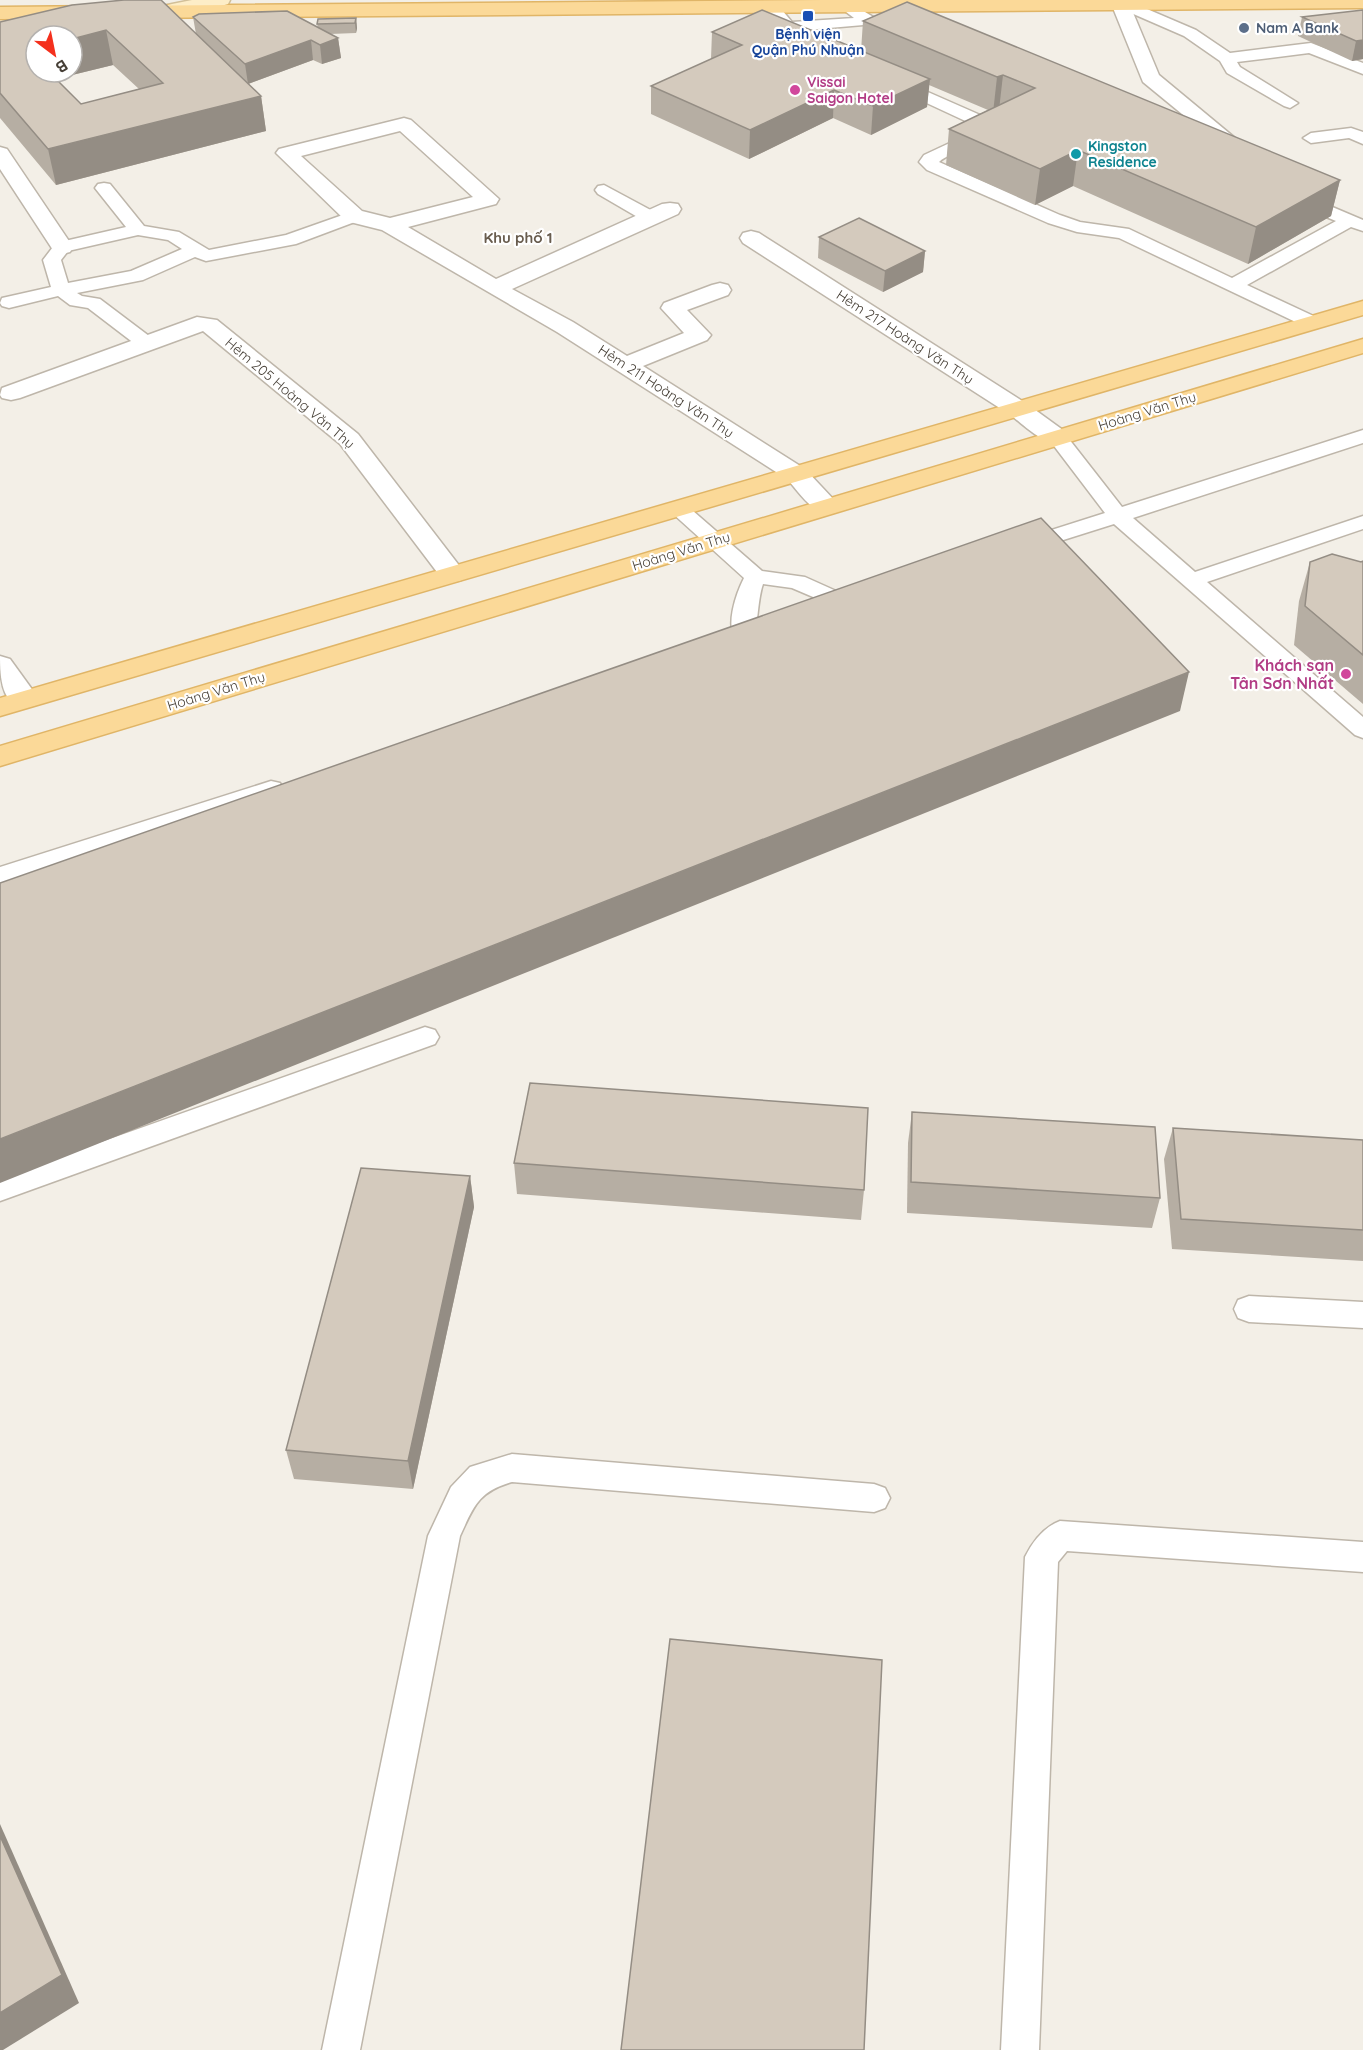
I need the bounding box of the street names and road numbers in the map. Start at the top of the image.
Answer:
street label: Hẻm 217 Hoàng Văn Thụ [833,286,977,388]
street label: Hẻm 205 Hoàng Văn Thụ [222,333,358,453]
street label: Hẻm 211 Hoàng Văn Thụ [595,340,737,442]
street label: Hoàng Văn Thụ [1096,388,1198,434]
street label: Hoàng Văn Thụ [630,528,732,574]
street label: Hoàng Văn Thụ [165,668,267,714]

